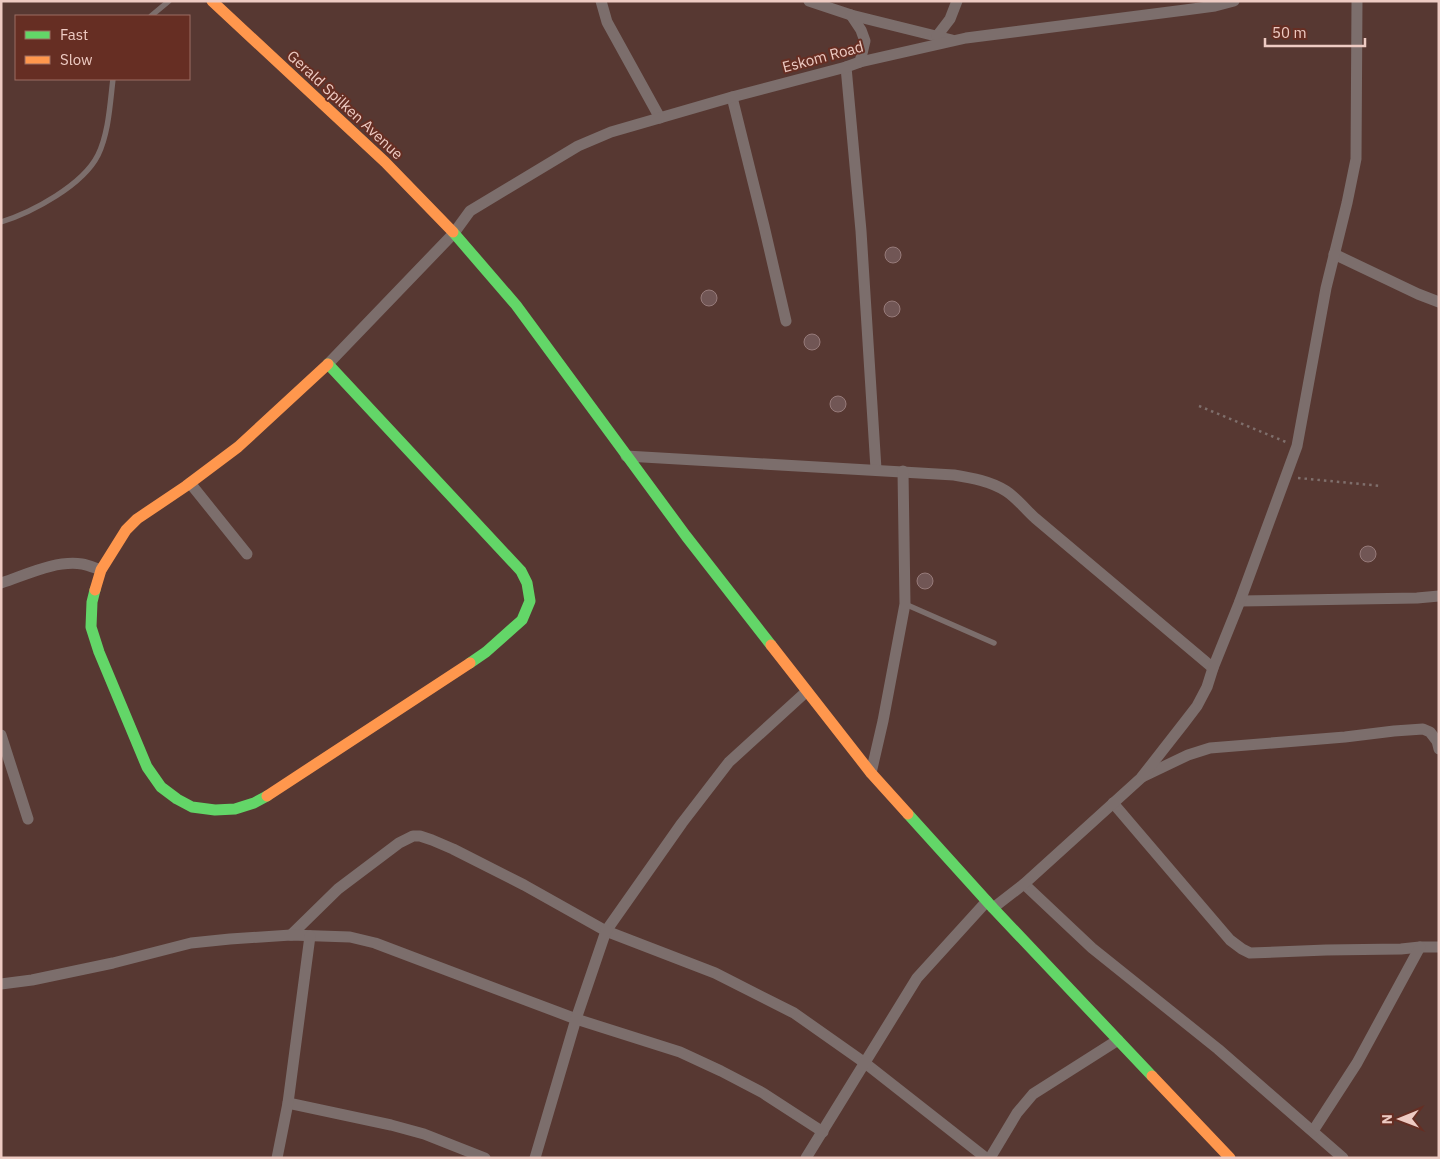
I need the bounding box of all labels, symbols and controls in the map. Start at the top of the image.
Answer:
legend [15,15,190,80]
scale bar [1265,15,1365,47]
text: 50 m [1272,23,1307,42]
text: Fast [60,25,88,44]
street label: Eskom Road [780,37,866,76]
street label: Gerald Spilken Avenue [283,46,407,163]
text: Slow [60,50,93,69]
north arrow [1375,1094,1425,1144]
text: N [1378,1114,1396,1124]

